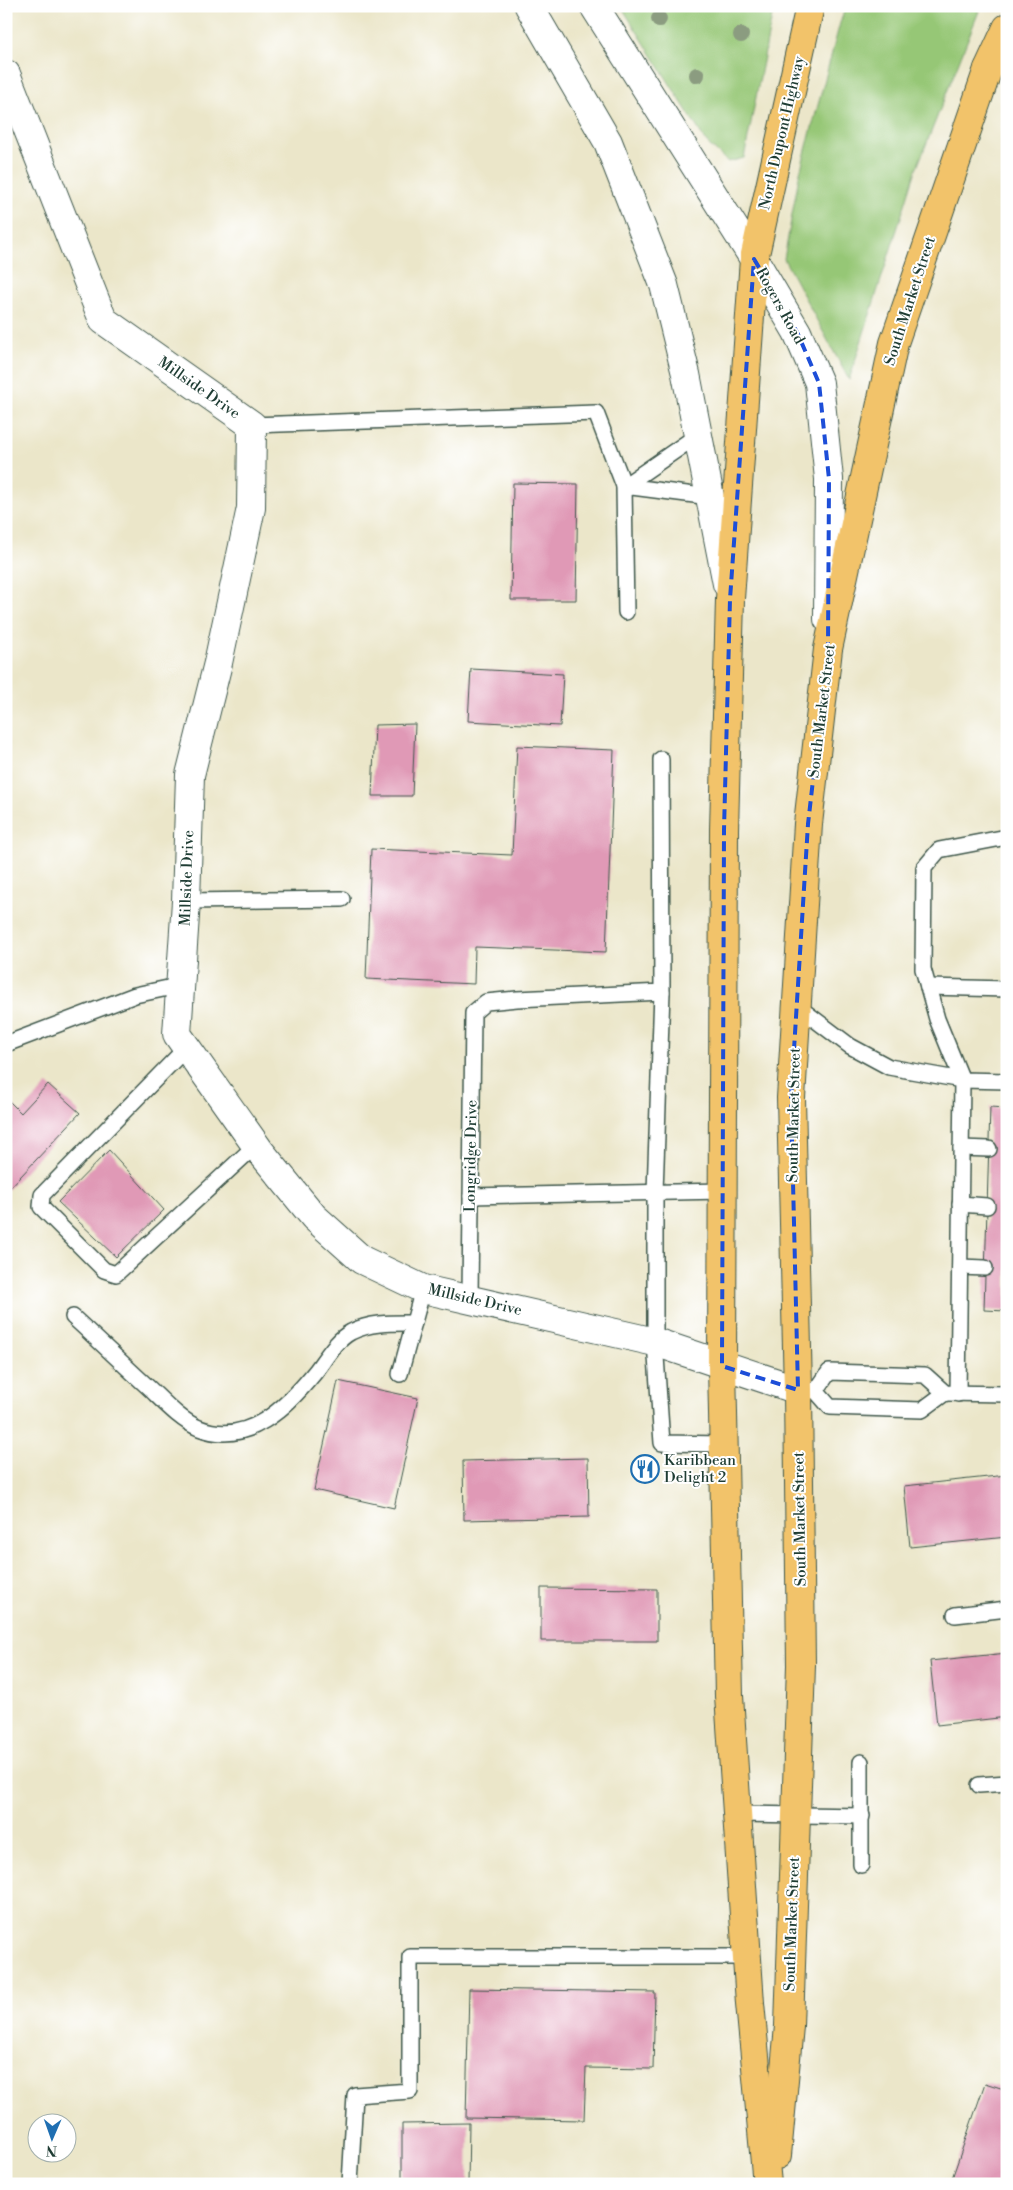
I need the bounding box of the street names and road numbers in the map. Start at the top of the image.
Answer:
street label: North Dupont Highway [755,54,809,212]
street label: South Market Street [880,233,940,368]
street label: Rogers Road [751,264,809,348]
street label: Millside Drive [154,353,244,423]
street label: South Market Street [804,642,840,779]
street label: Millside Drive [176,830,198,926]
street label: South Market Street [783,1047,805,1182]
street label: Longridge Drive [461,1100,481,1212]
street label: Millside Drive [426,1280,524,1320]
street label: South Market Street [789,1451,811,1586]
street label: South Market Street [780,1856,804,1992]

